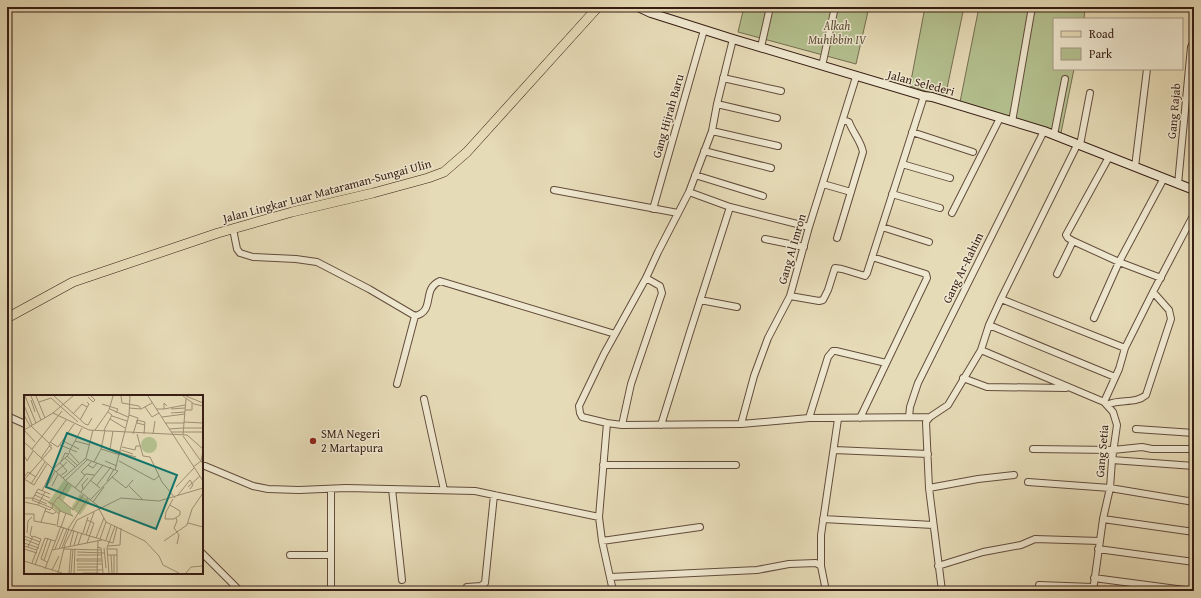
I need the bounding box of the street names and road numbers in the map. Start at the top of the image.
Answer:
street label: Jalan Selederi [884,65,957,100]
street label: Gang Hijrah Baru [647,71,688,160]
street label: Gang Rajab [1163,82,1184,139]
street label: Jalan Lingkar Luar Mataraman-Sungai Ulin [219,154,433,227]
street label: Gang Al Imron [773,211,810,286]
street label: Gang Ar-Rahim [938,229,987,306]
street label: Gang Setia [1091,424,1112,478]

